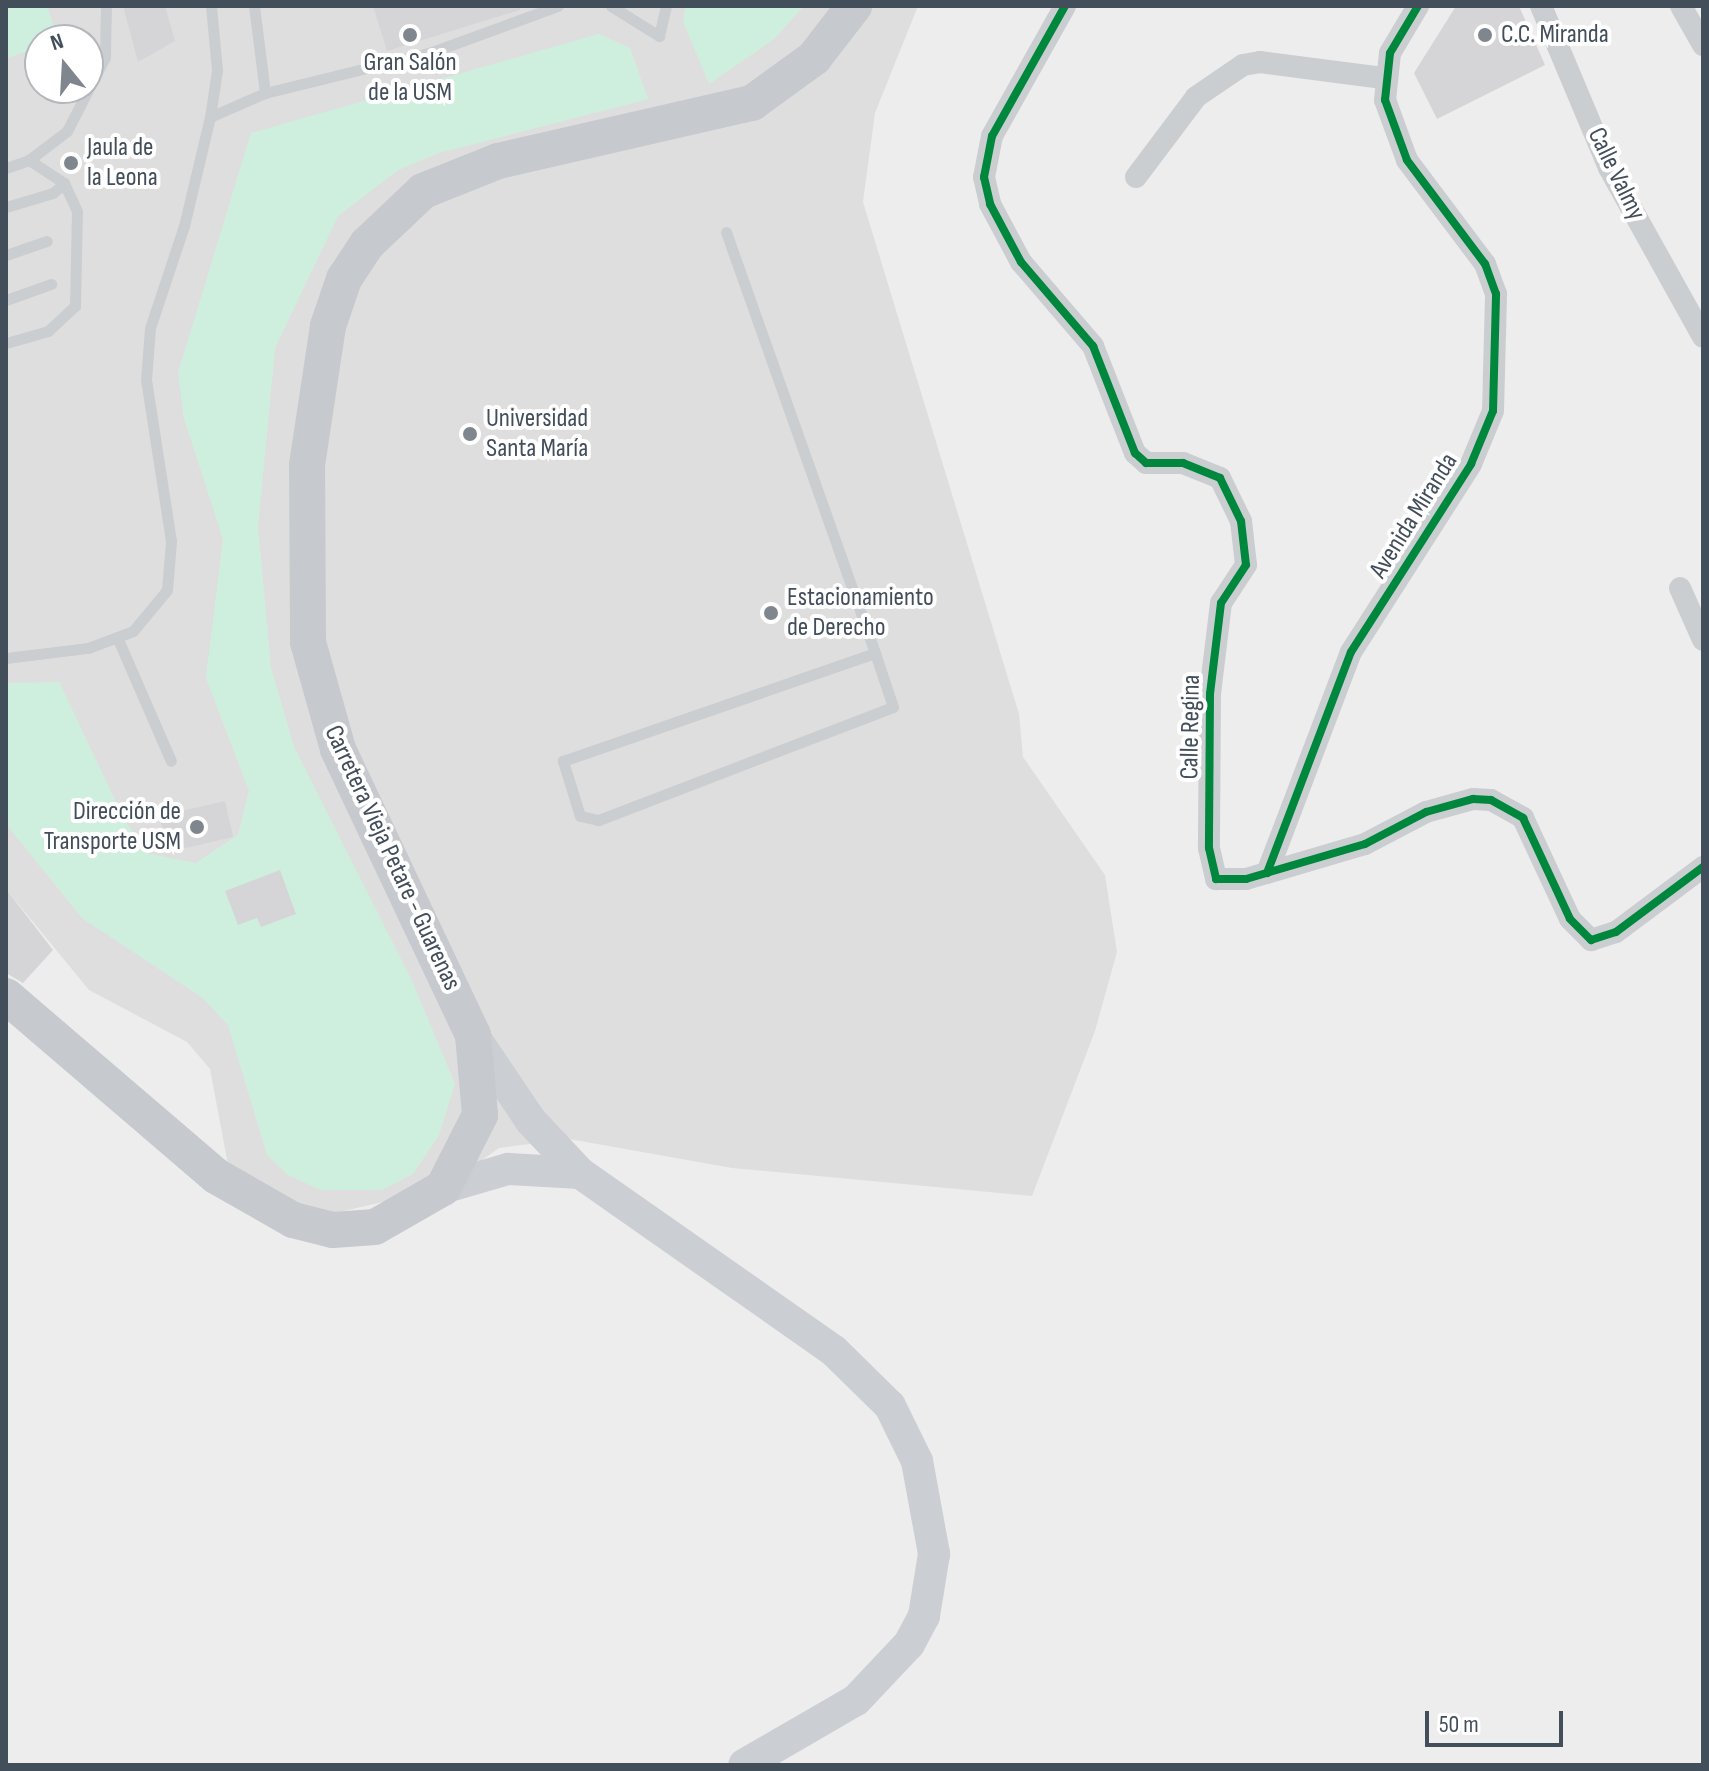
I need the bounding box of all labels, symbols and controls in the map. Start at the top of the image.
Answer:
place label: C.C. Miranda [1501,19,1609,51]
north arrow [24,24,104,104]
marker: Gran Salón de la USM [401,26,419,44]
marker: C.C. Miranda [1476,26,1494,44]
text: N [47,28,67,57]
place label: Gran Salón de la USM [363,47,457,108]
street label: Calle Valmy [1580,123,1652,225]
place label: Jaula de la Leona [87,132,158,194]
marker: Jaula de la Leona [62,154,80,172]
place label: Universidad Santa María [486,403,588,464]
marker: Universidad Santa María [461,425,479,443]
street label: Avenida Miranda [1363,448,1465,584]
place label: Estacionamiento de Derecho [787,582,934,644]
marker: Estacionamiento de Derecho [762,604,780,622]
street label: Calle Regina [1174,674,1208,780]
street label: Carretera Vieja Petare - Guarenas [317,721,467,995]
place label: Dirección de Transporte USM [44,796,181,858]
marker: Dirección de Transporte USM [188,818,206,836]
scale bar [1429,1695,1567,1745]
text: 50 m [1439,1710,1479,1739]

